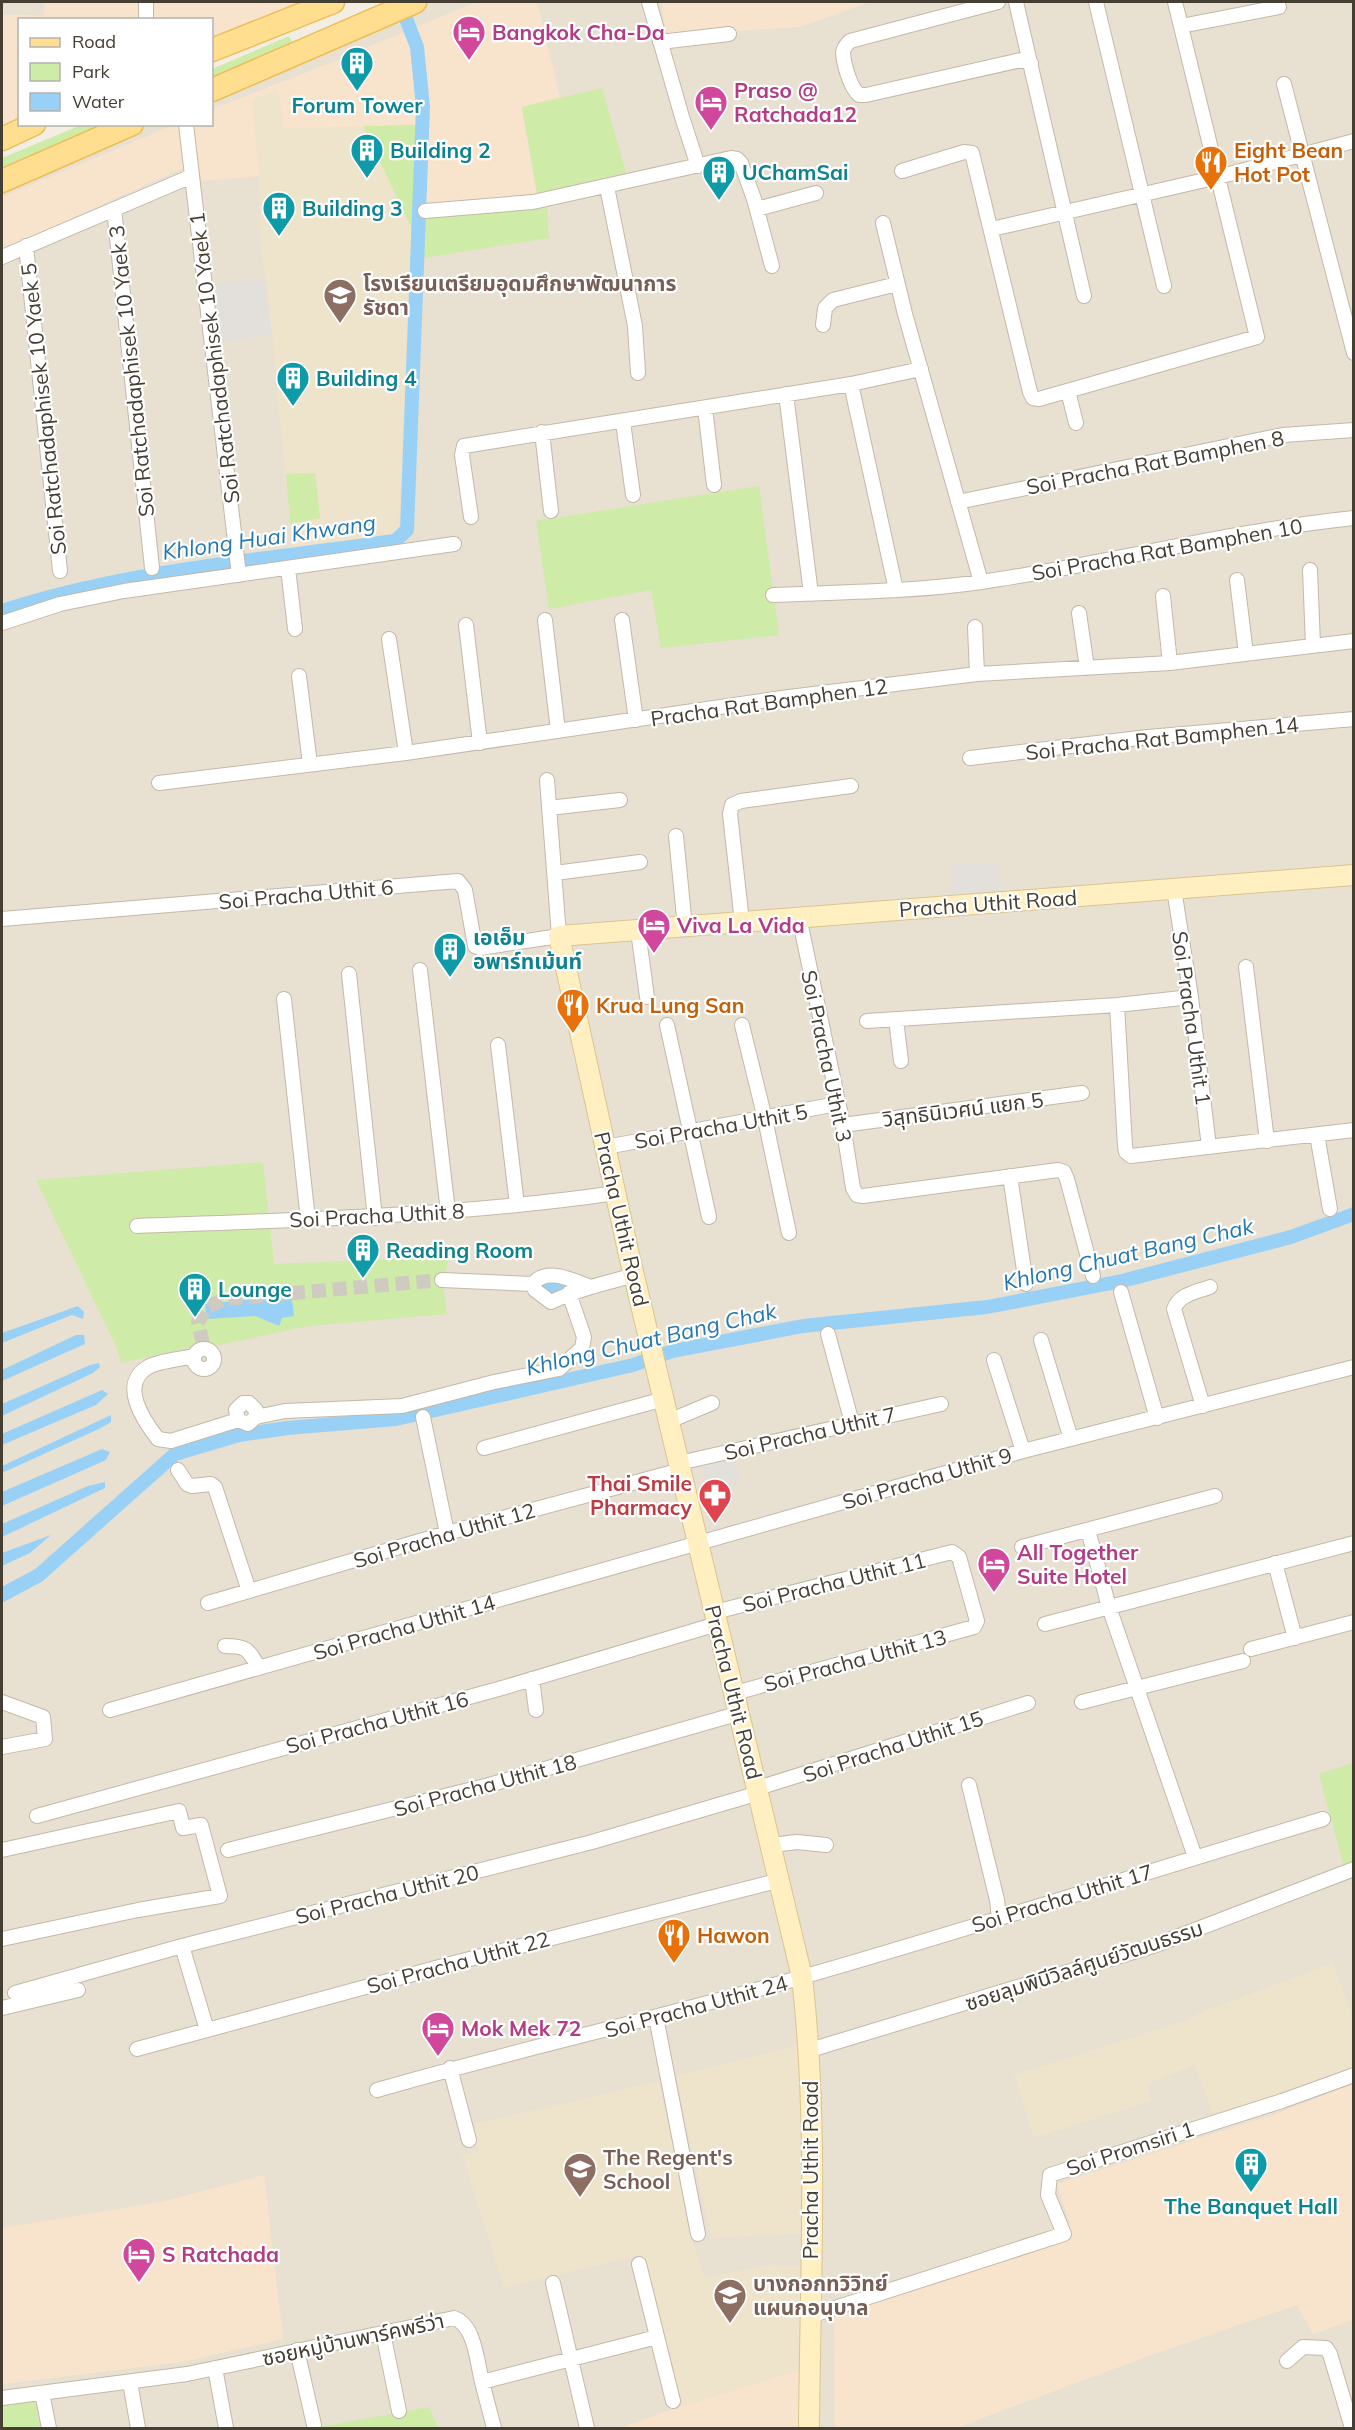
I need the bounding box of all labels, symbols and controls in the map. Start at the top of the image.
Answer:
hotel icon: Bangkok Cha-Da [451,14,487,61]
legend [18,18,213,126]
place label: Bangkok Cha-Da [492,19,665,45]
text: Road [72,30,116,53]
building icon: Forum Tower [339,45,375,92]
text: Park [72,60,111,83]
place label: Praso @ Ratchada12 [734,77,857,127]
hotel icon: Praso @ Ratchada12 [693,84,729,131]
text: Water [72,90,125,113]
place label: Forum Tower [291,92,423,118]
building icon: Building 2 [349,132,385,179]
place label: Building 2 [390,137,491,163]
place label: Eight Bean Hot Pot [1234,137,1343,187]
restaurant icon: Eight Bean Hot Pot [1193,144,1229,191]
building icon: UChamSai [701,154,737,201]
place label: UChamSai [742,159,849,185]
building icon: Building 3 [261,190,297,237]
place label: Building 3 [302,195,403,221]
street label: Soi Ratchadaphisek 10 Yaek 1 [183,211,245,505]
street label: Soi Ratchadaphisek 10 Yaek 3 [103,224,159,518]
street label: Soi Ratchadaphisek 10 Yaek 5 [15,262,71,556]
place label: โรงเรียนเตรียมอุดมศึกษาพัฒนาการ รัชดา [363,270,676,320]
school or university icon: โรงเรียนเตรียมอุดมศึกษาพัฒนาการ รัชดา [322,277,358,324]
building icon: Building 4 [275,360,311,407]
place label: Building 4 [316,365,417,391]
street label: Soi Pracha Rat Bamphen 8 [1024,424,1286,500]
water label: Khlong Huai Khwang [160,508,378,566]
street label: Soi Pracha Rat Bamphen 10 [1030,512,1304,586]
street label: Pracha Rat Bamphen 12 [649,673,889,731]
street label: Soi Pracha Rat Bamphen 14 [1024,711,1300,765]
street label: Soi Pracha Uthit 6 [218,873,394,915]
street label: Pracha Uthit Road [898,884,1078,922]
hotel icon: Viva La Vida [636,907,672,954]
place label: Viva La Vida [676,912,805,938]
place label: เอเอ็ม อพาร์ทเม้นท์ [473,924,582,974]
street label: Soi Pracha Uthit 1 [1167,929,1217,1107]
building icon: เอเอ็ม อพาร์ทเม้นท์ [432,931,468,978]
street label: Soi Pracha Uthit 3 [796,968,858,1144]
restaurant icon: Krua Lung San [555,987,591,1034]
place label: Krua Lung San [596,992,744,1018]
street label: วิสุทธินิเวศน์ แยก 5 [881,1086,1045,1133]
street label: Soi Pracha Uthit 5 [632,1098,810,1154]
street label: Pracha Uthit Road [589,1129,655,1309]
street label: Soi Pracha Uthit 8 [289,1197,465,1233]
water label: Khlong Chuat Bang Chak [1000,1211,1257,1296]
building icon: Reading Room [345,1232,381,1279]
place label: Reading Room [386,1237,533,1263]
building icon: Lounge [177,1271,213,1318]
place label: Lounge [218,1276,292,1302]
water label: Khlong Chuat Bang Chak [523,1296,780,1381]
street label: Soi Pracha Uthit 7 [722,1401,898,1465]
street label: Soi Pracha Uthit 9 [839,1441,1015,1515]
place label: Thai Smile Pharmacy [587,1470,693,1520]
pharmacy icon: Thai Smile Pharmacy [697,1477,733,1524]
street label: Soi Pracha Uthit 12 [350,1497,538,1573]
place label: All Together Suite Hotel [1017,1539,1139,1589]
hotel icon: All Together Suite Hotel [976,1546,1012,1593]
street label: Soi Pracha Uthit 11 [740,1547,928,1617]
street label: Soi Pracha Uthit 14 [310,1588,498,1665]
street label: Pracha Uthit Road [700,1602,768,1782]
street label: Soi Pracha Uthit 13 [761,1623,949,1697]
street label: Soi Pracha Uthit 16 [283,1685,471,1759]
street label: Soi Pracha Uthit 15 [800,1705,986,1787]
street label: Soi Pracha Uthit 18 [391,1748,579,1822]
street label: Soi Pracha Uthit 17 [968,1858,1156,1938]
street label: Soi Pracha Uthit 20 [293,1859,481,1929]
street label: ซอยลุมพินีวิลล์ศูนย์วัฒนธรรม [962,1914,1206,2017]
restaurant icon: Hawon [656,1917,692,1964]
place label: Hawon [697,1922,770,1948]
street label: Soi Pracha Uthit 22 [364,1925,552,1999]
street label: Soi Pracha Uthit 24 [602,1969,791,2043]
hotel icon: Mok Mek 72 [420,2010,456,2057]
place label: Mok Mek 72 [461,2015,581,2041]
street label: Pracha Uthit Road [797,2081,823,2259]
street label: Soi Promsiri 1 [1063,2115,1197,2181]
place label: The Regent's School [603,2144,733,2194]
building icon: The Banquet Hall [1233,2146,1269,2193]
school or university icon: The Regent's School [562,2151,598,2198]
place label: The Banquet Hall [1164,2193,1338,2219]
hotel icon: S Ratchada [121,2236,157,2283]
place label: S Ratchada [162,2241,279,2267]
place label: บางกอกทวิวิทย์ แผนกอนุบาล [753,2270,888,2321]
school or university icon: บางกอกทวิวิทย์ แผนกอนุบาล [712,2277,748,2324]
street label: ซอยหมู่บ้านพาร์คพรีว่า [260,2307,447,2372]

